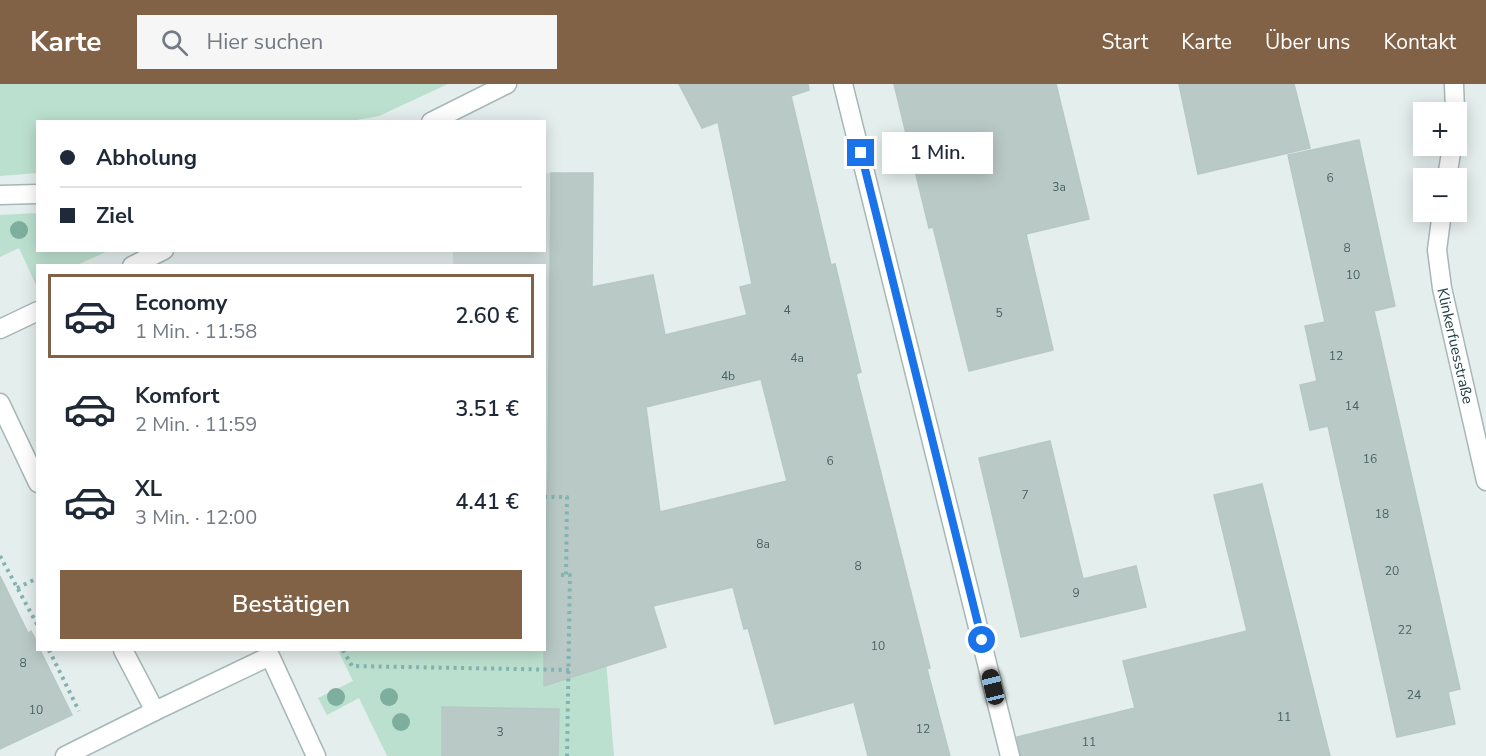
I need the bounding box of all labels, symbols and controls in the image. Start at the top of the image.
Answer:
search box [137,15,557,69]
text: Karte [30,23,101,61]
icon: search [158,26,191,59]
text: Hier suchen [206,27,323,57]
text: Start [1101,28,1148,56]
text: Karte [1181,28,1232,56]
text: Über uns [1265,28,1350,56]
text: Kontakt [1383,28,1456,56]
map controls [1413,102,1467,222]
button: + [1413,102,1467,156]
callout: 1 Min. [882,132,993,174]
route end [847,139,874,166]
text: 1 Min. [910,139,965,166]
text: Abholung [96,143,197,173]
button: − [1413,168,1467,222]
house number: 6 [1326,170,1334,186]
house number: 3a [1052,179,1066,195]
text: Ziel [96,201,134,231]
house number: 8 [1343,240,1351,256]
house number: 10 [1346,267,1360,283]
street label: Klinkerfuesstraße [1432,286,1478,406]
text: Economy [135,288,227,318]
icon: car [63,289,117,343]
text: 2.60 € [455,301,519,331]
house number: 4 [783,302,791,318]
house number: 5 [995,305,1003,321]
text: 1 Min. · 11:58 [135,318,257,345]
house number: 12 [1329,348,1343,364]
house number: 4a [790,350,804,366]
house number: 4b [721,368,735,384]
text: Komfort [135,381,219,411]
icon: car [63,382,117,436]
text: 3.51 € [455,394,519,424]
house number: 14 [1345,398,1359,414]
text: 2 Min. · 11:59 [135,411,257,438]
house number: 16 [1363,451,1377,467]
house number: 6 [826,453,834,469]
text: XL [135,474,162,504]
icon: car [63,475,117,529]
text: 4.41 € [455,487,519,517]
house number: 7 [1021,487,1029,503]
text: 3 Min. · 12:00 [135,504,257,531]
house number: 18 [1375,506,1389,522]
house number: 8a [756,536,770,552]
house number: 8 [854,558,862,574]
house number: 20 [1385,563,1399,579]
button: Bestätigen [60,570,522,639]
house number: 9 [1072,585,1080,601]
house number: 22 [1398,622,1412,638]
route start [968,626,995,653]
house number: 10 [871,638,885,654]
house number: 8 [19,655,27,671]
car [980,667,1006,707]
house number: 24 [1407,687,1421,703]
house number: 10 [29,702,43,718]
house number: 11 [1277,709,1291,725]
house number: 12 [916,721,930,737]
house number: 3 [496,724,504,740]
house number: 11 [1082,734,1096,750]

